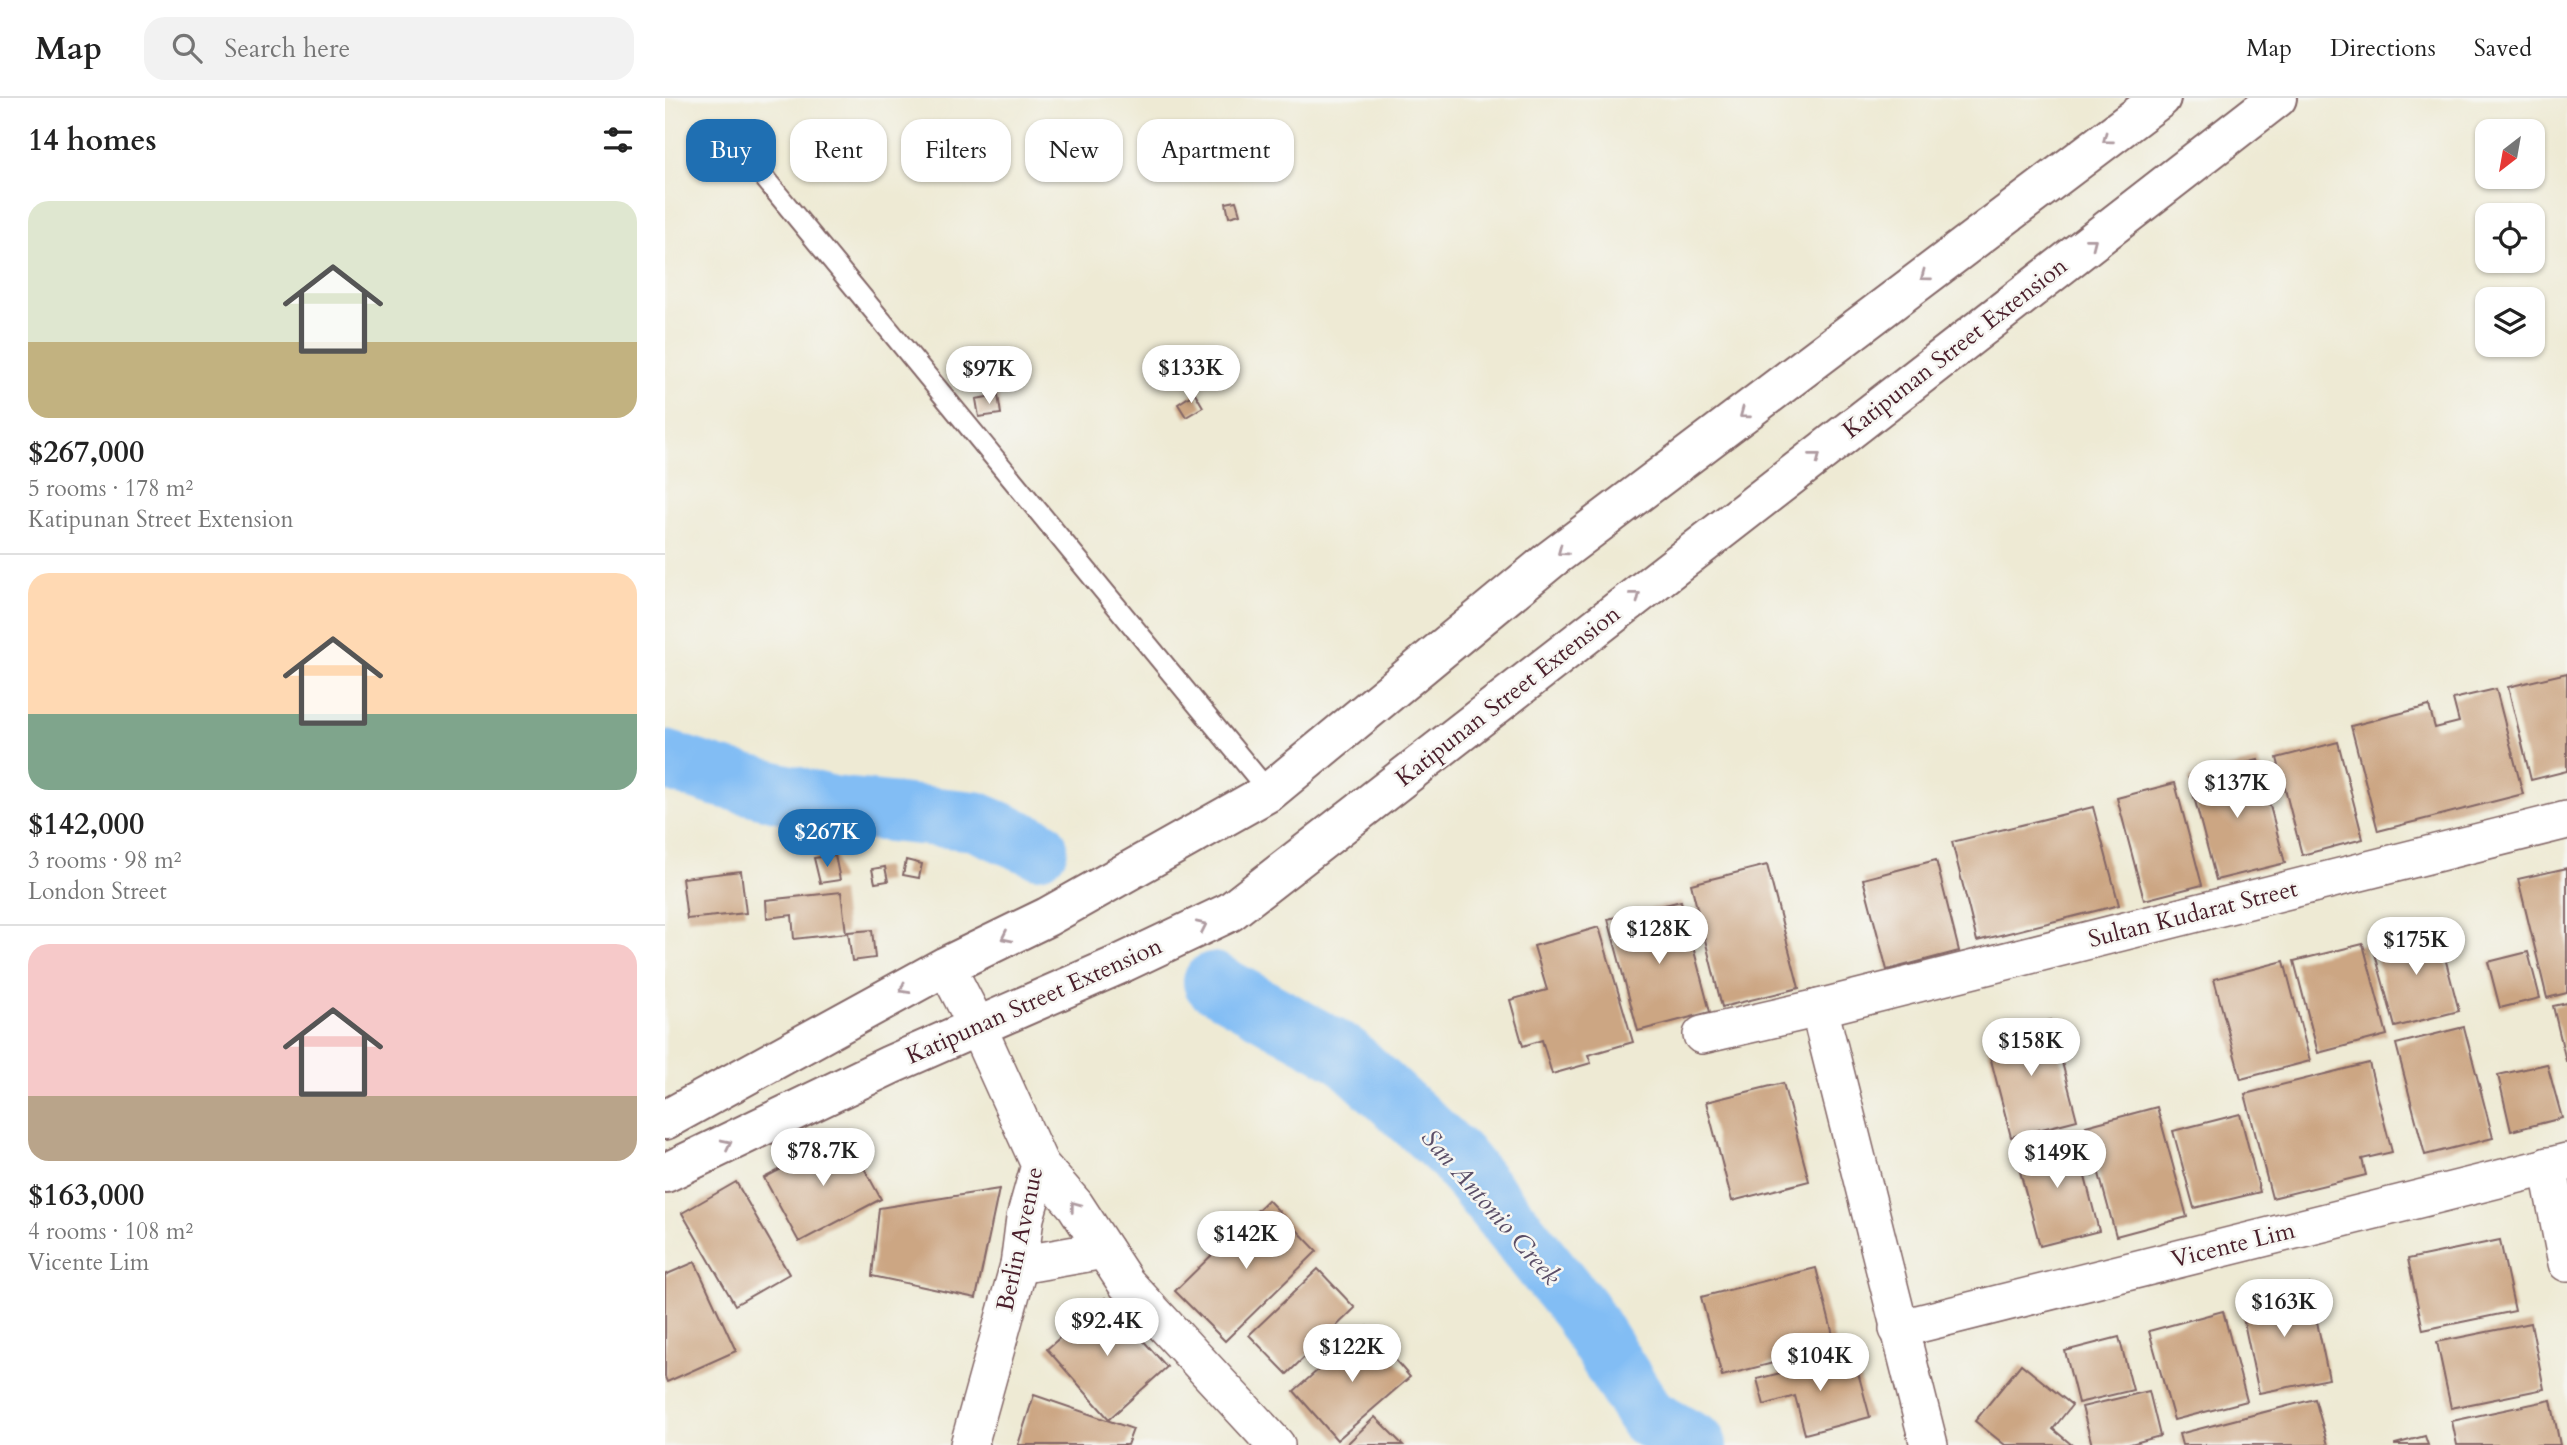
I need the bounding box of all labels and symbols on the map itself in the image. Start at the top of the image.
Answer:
north arrow [2475,119,2545,189]
one-way arrow [2102,131,2115,144]
one-way arrow [2085,237,2097,250]
street label: Katipunan Street Extension [1836,249,2075,446]
one-way arrow [1921,268,1933,281]
pin: $133K [1142,345,1240,405]
pin: $97K [948,346,1030,406]
one-way arrow [1739,405,1752,418]
one-way arrow [1808,452,1821,465]
one-way arrow [1558,542,1570,555]
one-way arrow [1629,592,1641,605]
street label: Katipunan Street Extension [1389,597,1628,794]
pin: $137K [2188,760,2286,820]
pin: $267K [778,810,876,869]
street label: Sultan Kudarat Street [2085,872,2301,956]
pin: $128K [1610,906,1708,966]
pin: $175K [2367,918,2465,977]
one-way arrow [1195,920,1207,934]
street label: Katipunan Street Extension [901,929,1168,1072]
one-way arrow [1001,929,1013,943]
one-way arrow [899,981,911,994]
pin: $158K [1982,1018,2080,1078]
water label: San Antonio Creek [1413,1121,1569,1293]
pin: $78.7K [766,1128,880,1188]
pin: $149K [2008,1130,2106,1190]
one-way arrow [719,1138,732,1152]
street label: Berlin Avenue [989,1164,1051,1314]
one-way arrow [1070,1201,1083,1213]
pin: $142K [1197,1212,1295,1271]
street label: Vicente Lim [2168,1214,2299,1276]
pin: $163K [2235,1280,2333,1339]
pin: $92.4K [1050,1298,1164,1358]
pin: $122K [1303,1324,1401,1384]
pin: $104K [1771,1334,1869,1393]

